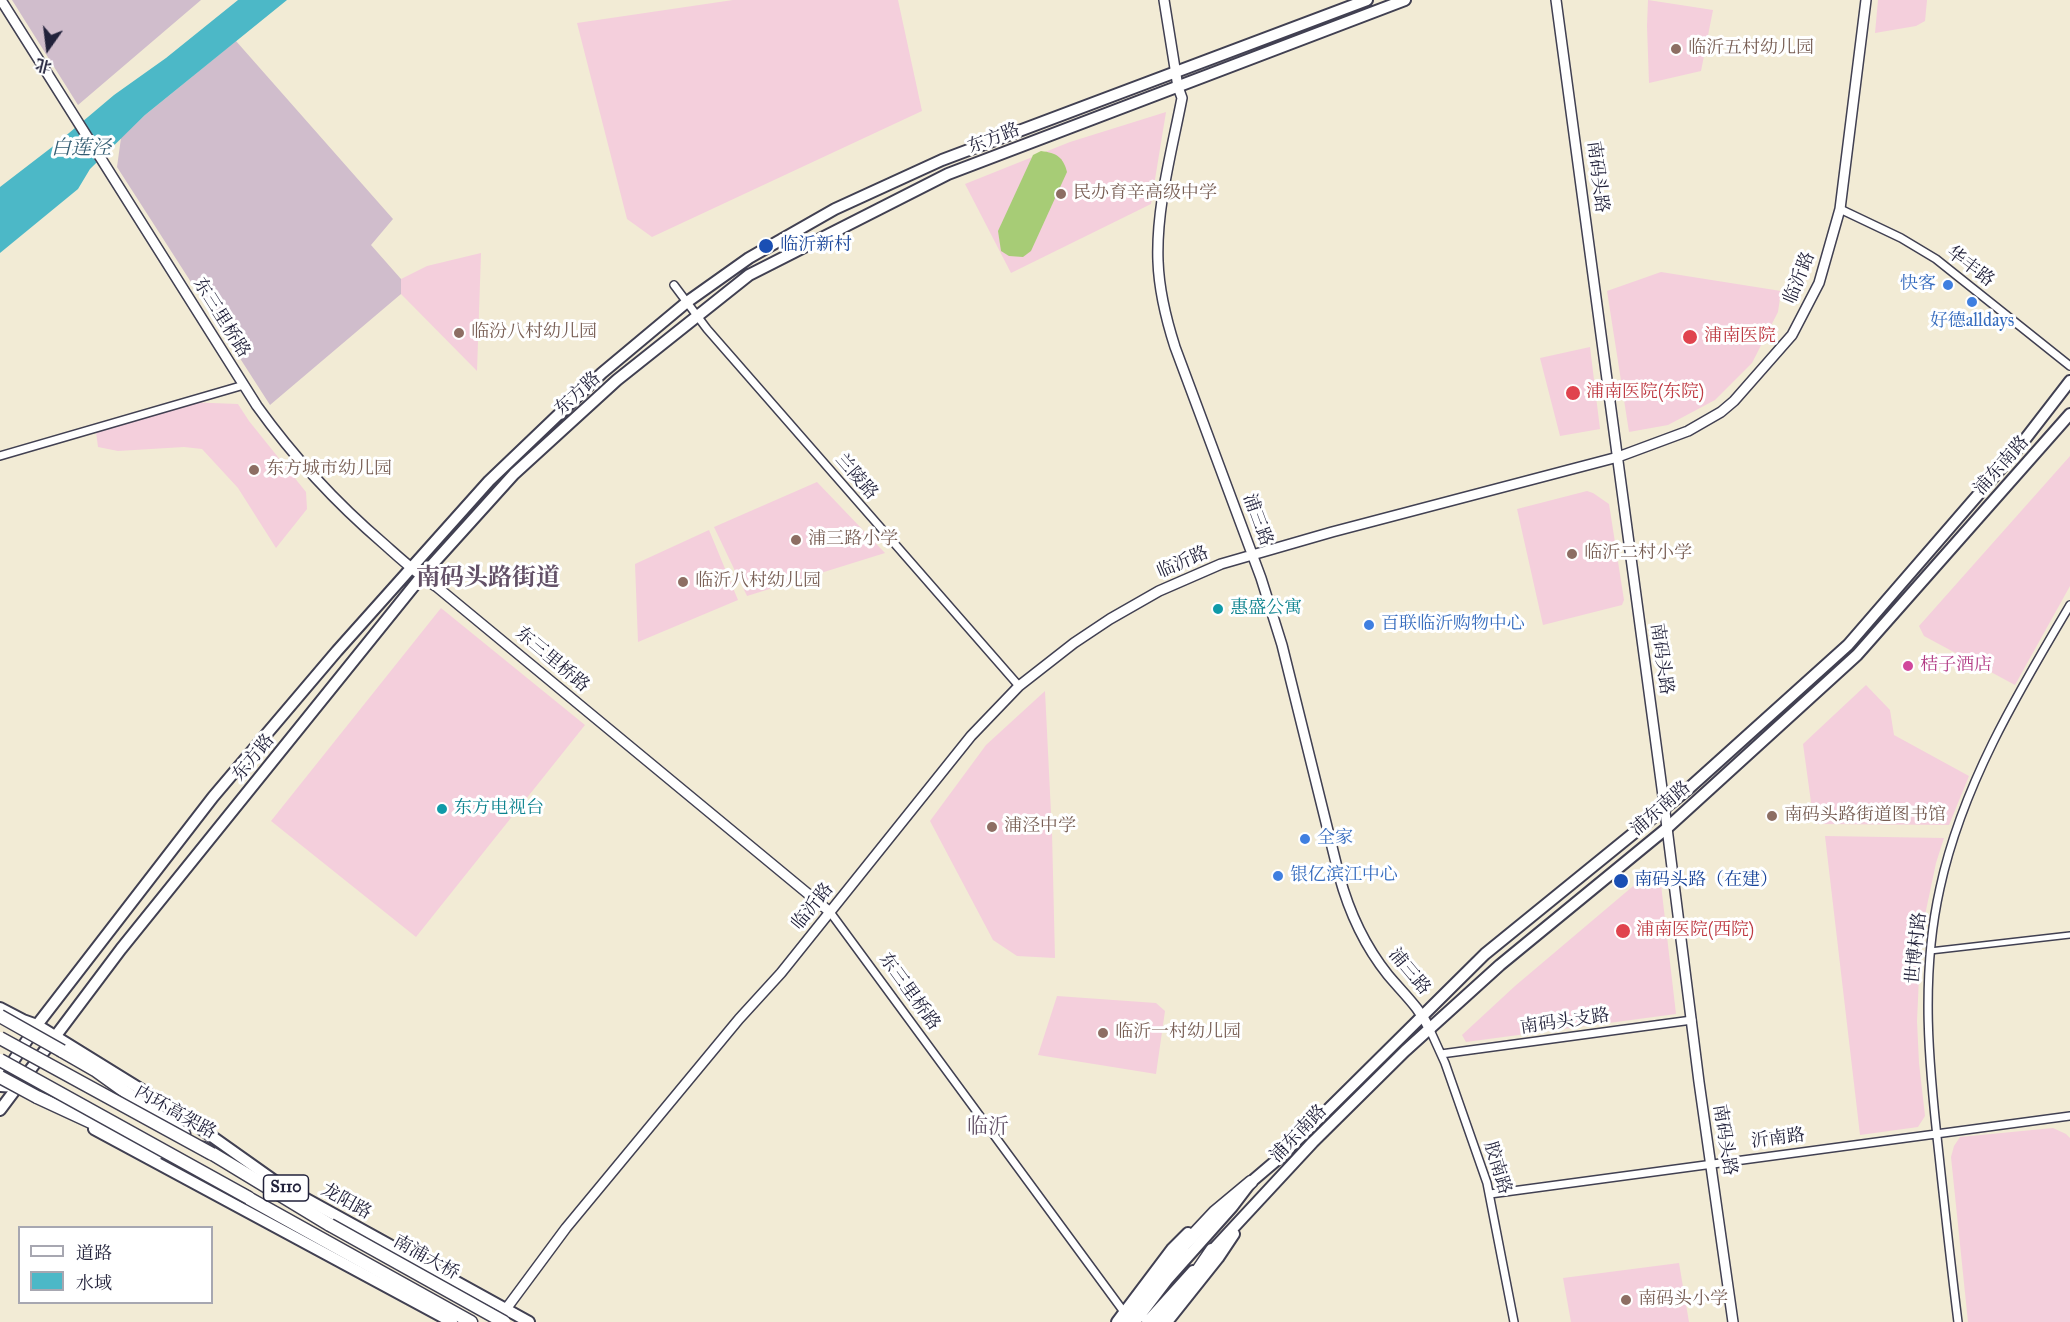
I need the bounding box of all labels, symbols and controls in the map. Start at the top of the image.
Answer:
north arrow [18,18,78,78]
place label: 临沂五村幼儿园 [1688,38,1814,60]
marker: 临沂五村幼儿园 [1669,42,1683,56]
text: 北 [33,55,54,77]
street label: 东方路 [965,119,1023,159]
water label: 白莲泾 [51,137,111,161]
street label: 南码头路 [1582,140,1612,214]
place label: 民办育辛高级中学 [1073,183,1217,205]
marker: 民办育辛高级中学 [1054,187,1068,201]
place label: 临沂新村 [780,235,852,257]
marker: 临沂新村 [757,237,775,255]
street label: 华丰路 [1942,242,1998,292]
street label: 临沂路 [1780,249,1820,307]
street label: 东三里桥路 [188,274,254,362]
place label: 快客 [1900,274,1936,296]
marker: 快客 [1941,278,1955,292]
marker: 好德alldays [1965,295,1979,309]
place label: 好德alldays [1930,311,2014,333]
place label: 临汾八村幼儿园 [471,322,597,344]
marker: 临汾八村幼儿园 [452,326,466,340]
place label: 浦南医院 [1704,326,1776,348]
marker: 浦南医院 [1681,328,1699,346]
street label: 东方路 [551,368,605,420]
place label: 浦南医院(东院) [1586,382,1704,404]
marker: 浦南医院(东院) [1564,384,1582,402]
street label: 浦东南路 [1970,432,2034,500]
street label: 兰陵路 [830,450,882,504]
place label: 东方城市幼儿园 [266,459,392,481]
marker: 东方城市幼儿园 [247,463,261,477]
street label: 浦三路 [1238,491,1276,549]
place label: 浦三路小学 [808,529,898,551]
marker: 浦三路小学 [789,533,803,547]
street label: 临沂路 [1154,543,1212,583]
place label: 临沂二村小学 [1584,543,1692,565]
marker: 临沂二村小学 [1565,547,1579,561]
district label: 南码头路街道 [416,565,560,593]
place label: 临沂八村幼儿园 [695,571,821,593]
marker: 临沂八村幼儿园 [676,575,690,589]
place label: 惠盛公寓 [1230,598,1302,620]
marker: 惠盛公寓 [1211,602,1225,616]
place label: 百联临沂购物中心 [1381,614,1525,636]
marker: 百联临沂购物中心 [1362,618,1376,632]
street label: 南码头路 [1645,622,1677,696]
street label: 东三里桥路 [511,623,593,697]
place label: 桔子酒店 [1920,655,1992,677]
marker: 桔子酒店 [1901,659,1915,673]
street label: 东方路 [229,730,279,786]
street label: 浦东南路 [1627,777,1695,841]
place label: 东方电视台 [454,798,544,820]
marker: 东方电视台 [435,802,449,816]
place label: 南码头路街道图书馆 [1784,805,1946,827]
marker: 南码头路街道图书馆 [1765,809,1779,823]
place label: 浦泾中学 [1004,816,1076,838]
marker: 浦泾中学 [985,820,999,834]
place label: 全家 [1317,828,1353,850]
marker: 全家 [1298,832,1312,846]
place label: 银亿滨江中心 [1290,865,1398,887]
marker: 银亿滨江中心 [1271,869,1285,883]
place label: 南码头路（在建） [1634,870,1778,892]
marker: 南码头路（在建） [1612,872,1630,890]
street label: 临沂路 [788,879,838,935]
street label: 世博村路 [1902,911,1932,985]
place label: 浦南医院(西院) [1636,920,1754,942]
marker: 浦南医院(西院) [1614,922,1632,940]
street label: 浦三路 [1383,944,1435,1000]
street label: 东三里桥路 [874,949,944,1035]
street label: 南码头支路 [1519,1005,1611,1039]
place label: 临沂一村幼儿园 [1115,1022,1241,1044]
marker: 临沂一村幼儿园 [1096,1026,1110,1040]
street label: 内环高架路 [130,1082,220,1144]
street label: 浦东南路 [1266,1101,1332,1167]
street label: 南码头路 [1708,1103,1740,1177]
district label: 临沂 [967,1115,1009,1141]
street label: 沂南路 [1750,1125,1806,1153]
street label: 胶南路 [1479,1139,1515,1197]
road number: S110 [264,1175,308,1201]
street label: 龙阳路 [317,1179,375,1225]
legend [18,1226,213,1304]
street label: 南浦大桥 [389,1231,463,1285]
text: 道路 [76,1242,112,1264]
text: 水域 [76,1272,112,1294]
place label: 南码头小学 [1638,1289,1728,1311]
marker: 南码头小学 [1619,1293,1633,1307]

